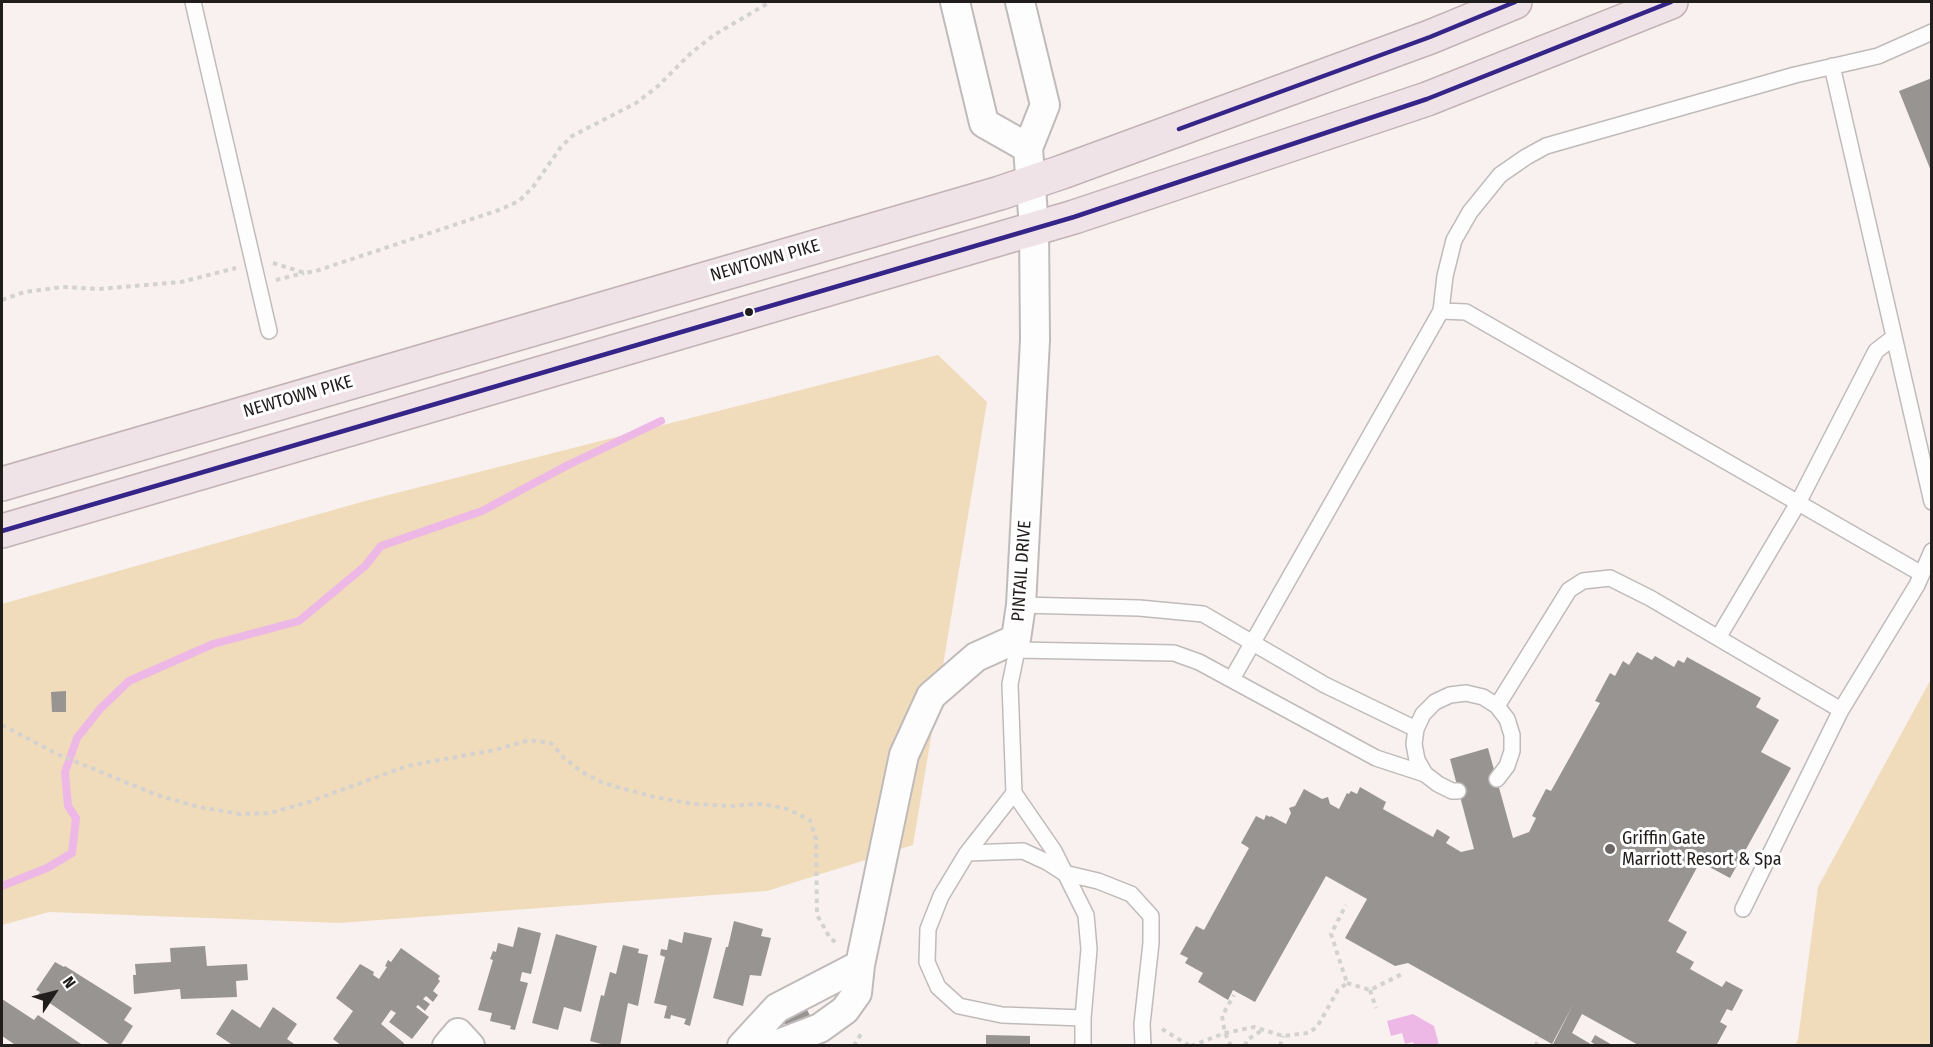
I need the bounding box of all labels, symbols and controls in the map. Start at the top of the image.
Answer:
street label: NEWTOWN PIKE [708,235,822,287]
unlabelled marker [743,306,755,318]
street label: NEWTOWN PIKE [241,371,355,423]
street label: PINTAIL DRIVE [1008,520,1036,622]
place label: Griffin Gate Marriott Resort & Spa [1622,828,1782,870]
marker: Griffin Gate Marriott Resort & Spa [1603,842,1617,856]
north arrow [24,963,84,1023]
text: N [59,973,80,992]

